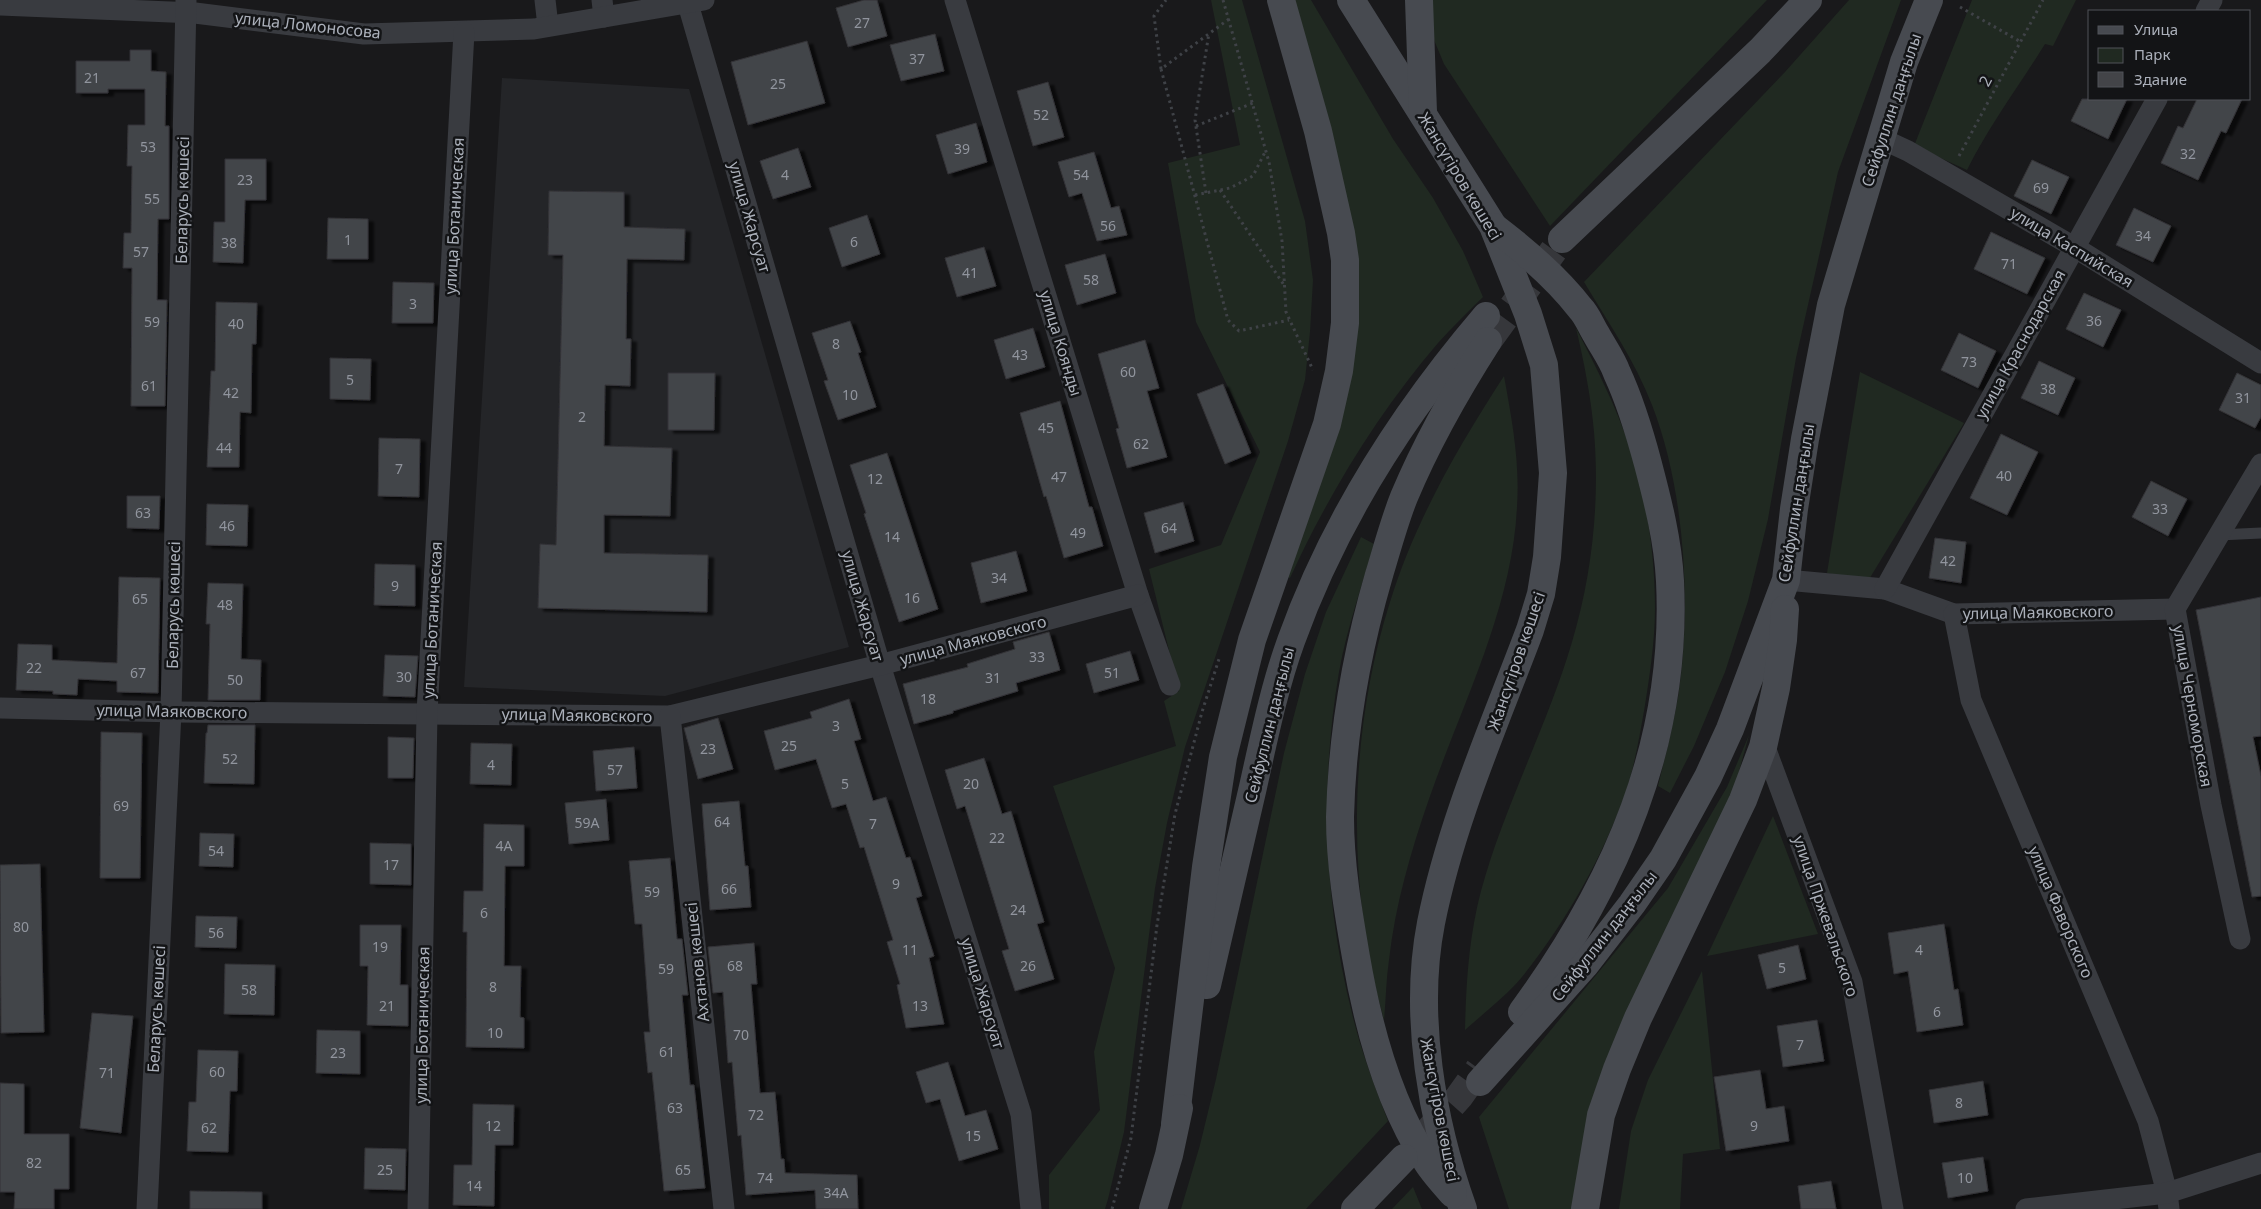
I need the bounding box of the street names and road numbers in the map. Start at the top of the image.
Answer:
street label: улица Ломоносова [234,6,382,44]
street label: Сейфуллин даңғылы [1856,30,1926,190]
street label: 2 [1973,72,1997,90]
street label: Жансүгіров көшесі [1413,108,1507,244]
street label: Беларусь көшесі [170,136,194,264]
street label: улица Ботаническая [439,137,469,295]
street label: улица Жарсуат [724,159,777,276]
street label: улица Каспийская [2006,202,2138,292]
street label: улица Краснодарская [1970,265,2070,423]
street label: улица Коянды [1034,287,1088,399]
street label: Сейфуллин даңғылы [1773,422,1819,584]
street label: Беларусь көшесі [161,541,185,669]
street label: улица Ботаническая [417,541,447,699]
street label: улица Жарсуат [837,548,890,665]
street label: Жансүгіров көшесі [1482,589,1550,733]
street label: улица Маяковского [1962,600,2114,624]
street label: улица Маяковского [897,610,1049,670]
street label: улица Черноморская [2168,623,2218,789]
street label: Сейфуллин даңғылы [1239,645,1299,805]
street label: улица Маяковского [96,699,248,723]
street label: улица Маяковского [501,703,653,727]
street label: улица Пржевальского [1788,832,1864,1000]
street label: улица Фаворского [2023,842,2099,982]
street label: Сейфуллин даңғылы [1546,866,1662,1006]
street label: Ахтанов көшесі [680,901,714,1023]
street label: улица Жарсуат [956,935,1010,1052]
street label: Беларусь көшесі [142,945,170,1073]
street label: улица Ботаническая [410,946,434,1104]
street label: Жансүгіров көшесі [1415,1036,1465,1184]

